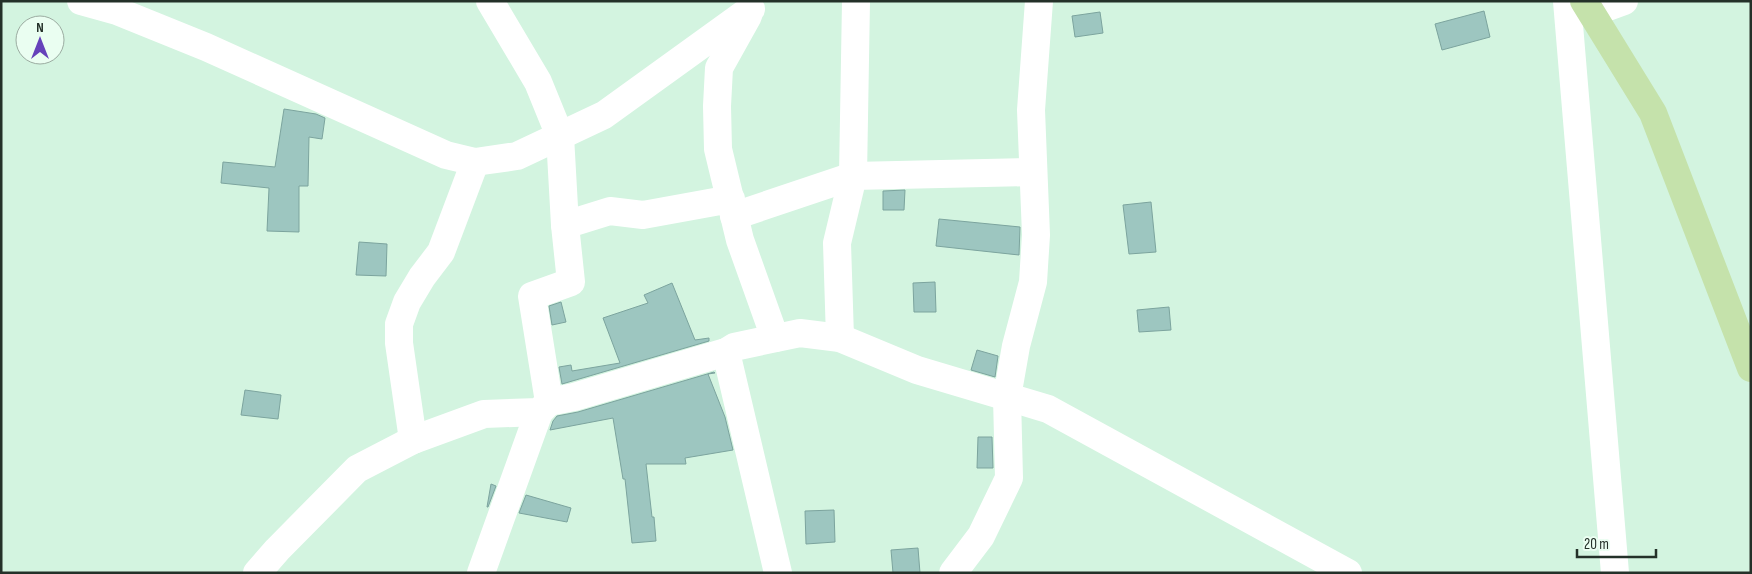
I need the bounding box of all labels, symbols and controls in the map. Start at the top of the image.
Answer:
north arrow [15,15,65,65]
text: N [36,19,44,36]
scale bar [1577,526,1656,558]
text: 20 m [1584,535,1609,554]

